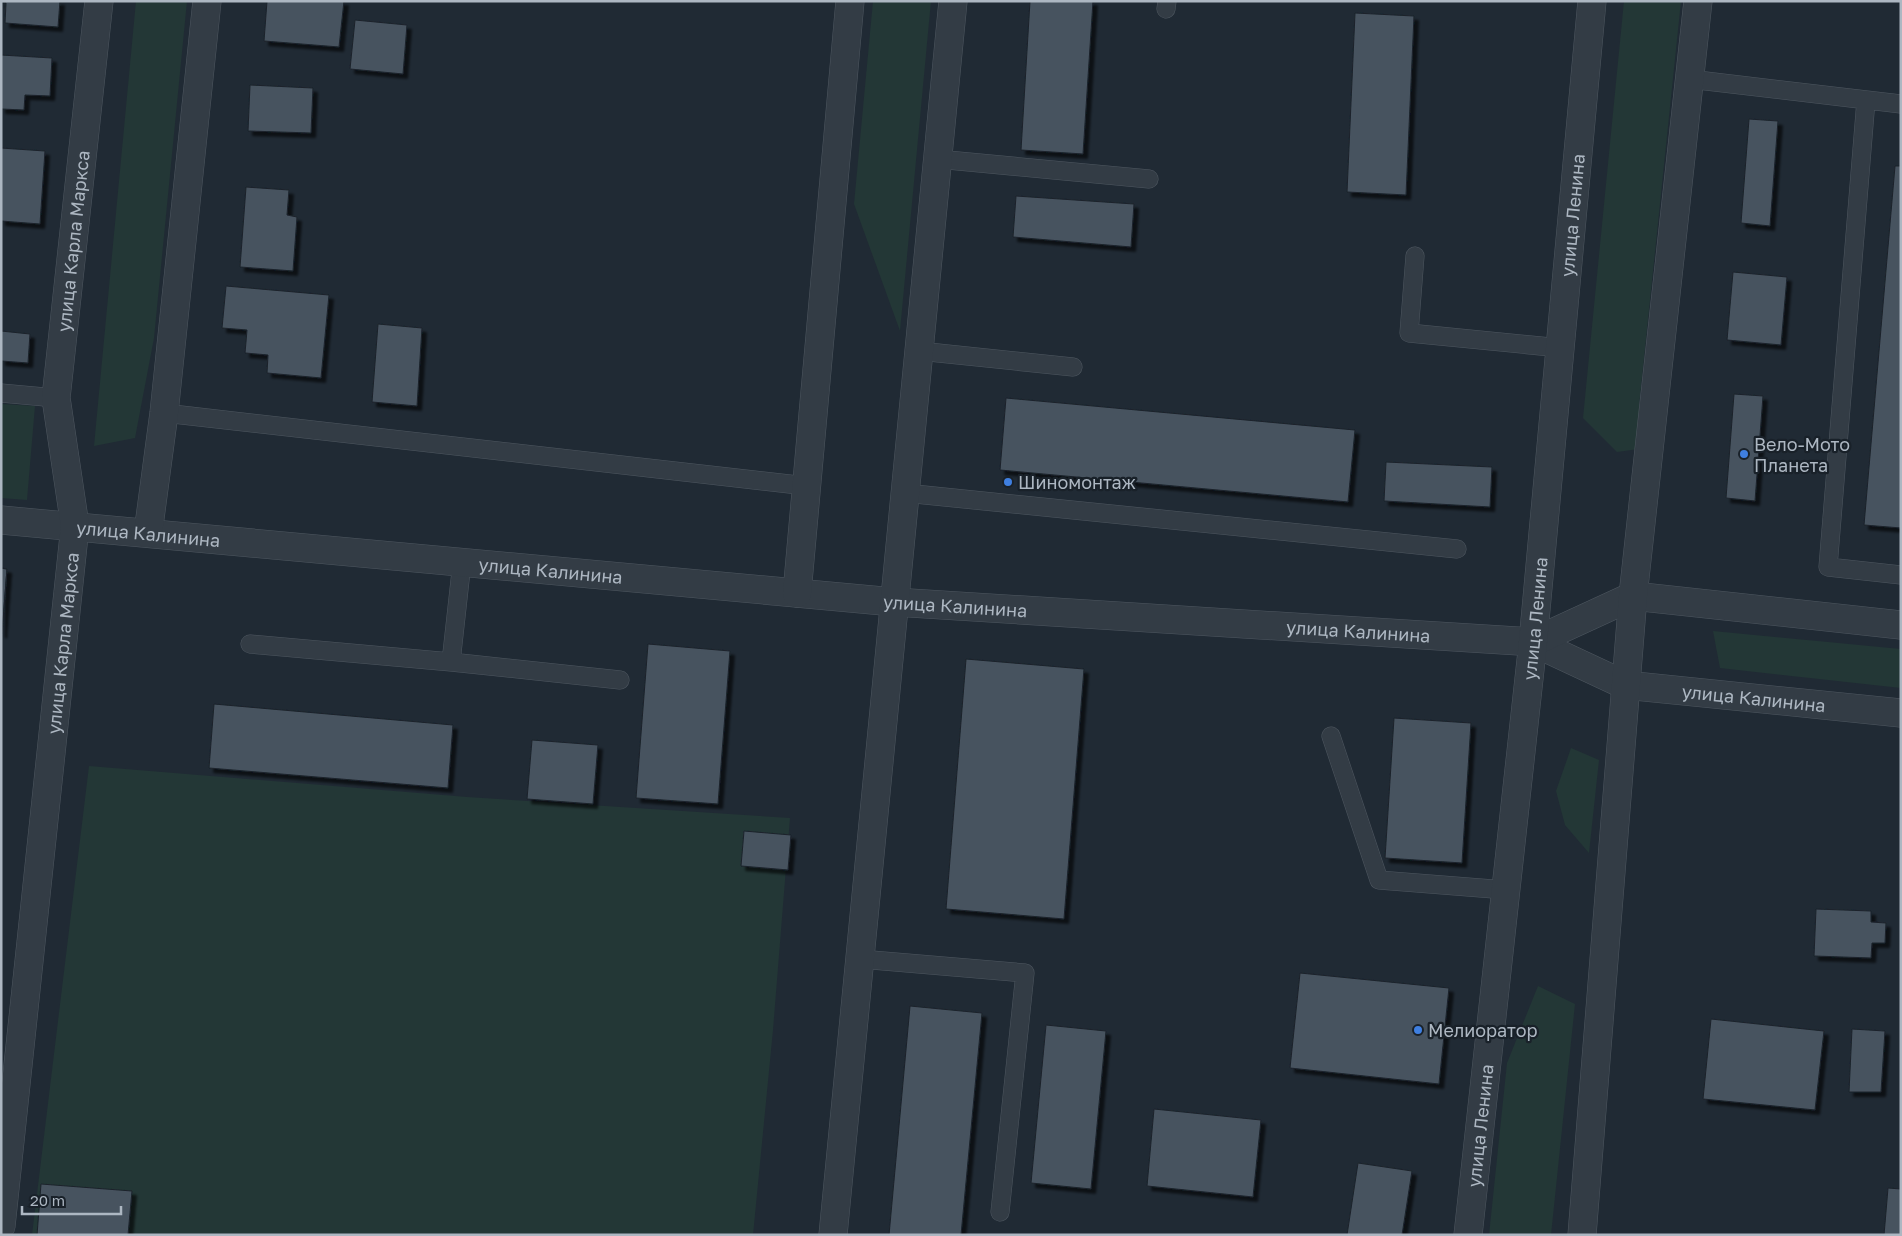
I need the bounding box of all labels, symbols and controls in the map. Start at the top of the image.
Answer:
street label: улица Карла Маркса [52,149,94,333]
street label: улица Ленина [1556,153,1589,278]
place label: Вело-Мото Планета [1754,433,1850,476]
marker: Вело-Мото Планета [1738,448,1750,460]
place label: Шиномонтаж [1018,471,1136,493]
marker: Шиномонтаж [1002,476,1014,488]
street label: улица Калинина [75,516,221,551]
street label: улица Карла Маркса [42,551,83,735]
street label: улица Калинина [478,553,624,588]
street label: улица Ленина [1518,556,1552,681]
street label: улица Калинина [882,590,1028,621]
street label: улица Калинина [1286,616,1431,647]
street label: улица Калинина [1681,680,1827,716]
place label: Мелиоратор [1428,1019,1538,1041]
marker: Мелиоратор [1412,1024,1424,1036]
street label: улица Ленина [1462,1063,1498,1188]
scale bar [22,1184,121,1216]
text: 20 m [30,1191,65,1209]

